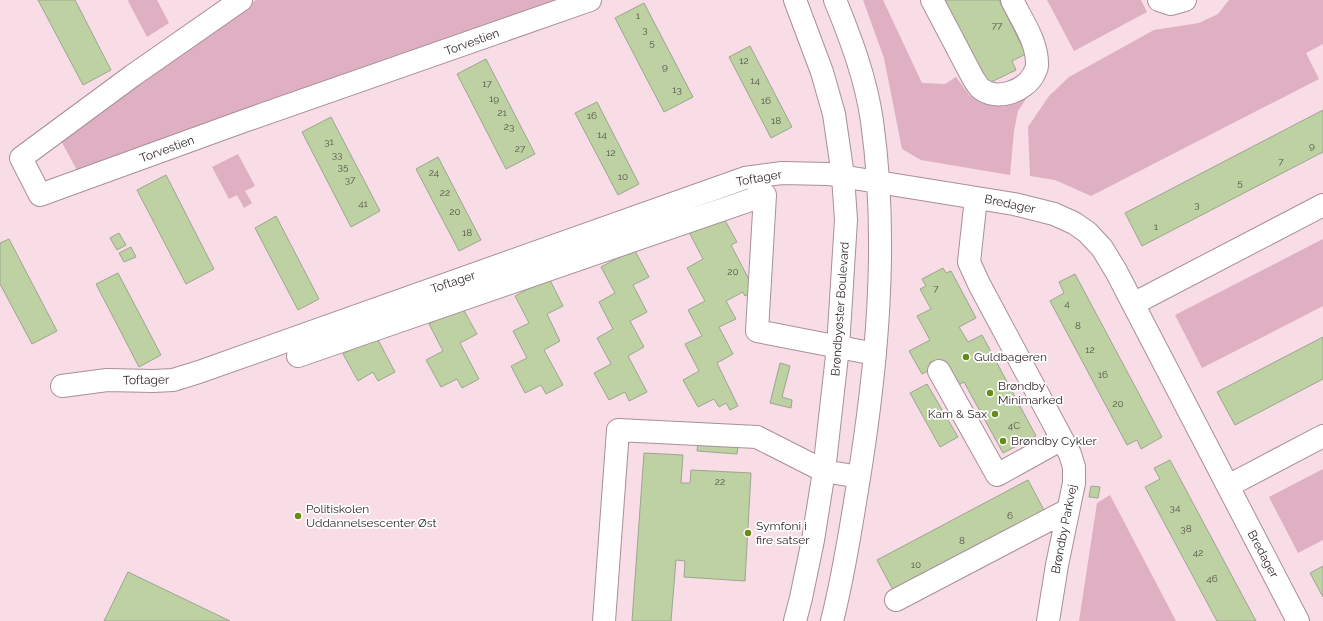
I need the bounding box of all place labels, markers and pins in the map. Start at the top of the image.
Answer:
place label: Guldbageren [974,350,1047,364]
marker: Guldbageren [961,352,971,362]
place label: Brøndby Minimarked [998,379,1063,407]
marker: Brøndby Minimarked [985,388,995,398]
place label: Kam & Sax [928,407,987,421]
marker: Kam & Sax [990,409,1000,419]
place label: Brøndby Cykler [1011,434,1097,448]
marker: Brøndby Cykler [998,436,1008,446]
place label: Politiskolen Uddannelsescenter Øst [306,502,437,530]
marker: Politiskolen Uddannelsescenter Øst [293,511,303,521]
place label: Symfoni i fire satser [756,519,810,547]
marker: Symfoni i fire satser [743,528,753,538]

